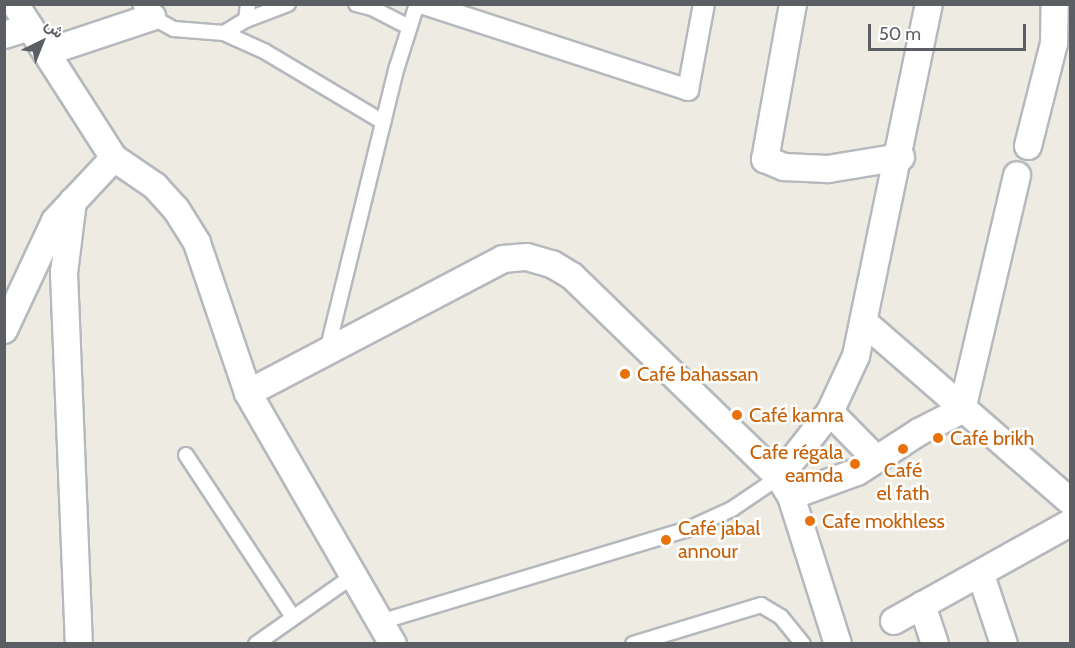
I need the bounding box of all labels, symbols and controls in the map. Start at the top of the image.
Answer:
north arrow [12,12,72,72]
scale bar [871,12,1028,50]
text: ش [41,15,68,42]
text: 50 m [879,23,921,45]
place label: Café bahassan [637,362,758,386]
marker: Café bahassan [618,367,632,381]
place label: Café kamra [749,403,844,427]
marker: Café kamra [730,408,744,422]
place label: Café brikh [950,426,1034,450]
marker: Café brikh [931,431,945,445]
place label: Cafe régala eamda [750,440,843,487]
marker: Café el fath [896,442,910,456]
marker: Cafe régala eamda [848,457,862,471]
place label: Café el fath [877,458,929,505]
place label: Cafe mokhless [822,509,945,533]
marker: Cafe mokhless [803,514,817,528]
place label: Café jabal annour [678,516,760,563]
marker: Café jabal annour [659,533,673,547]

